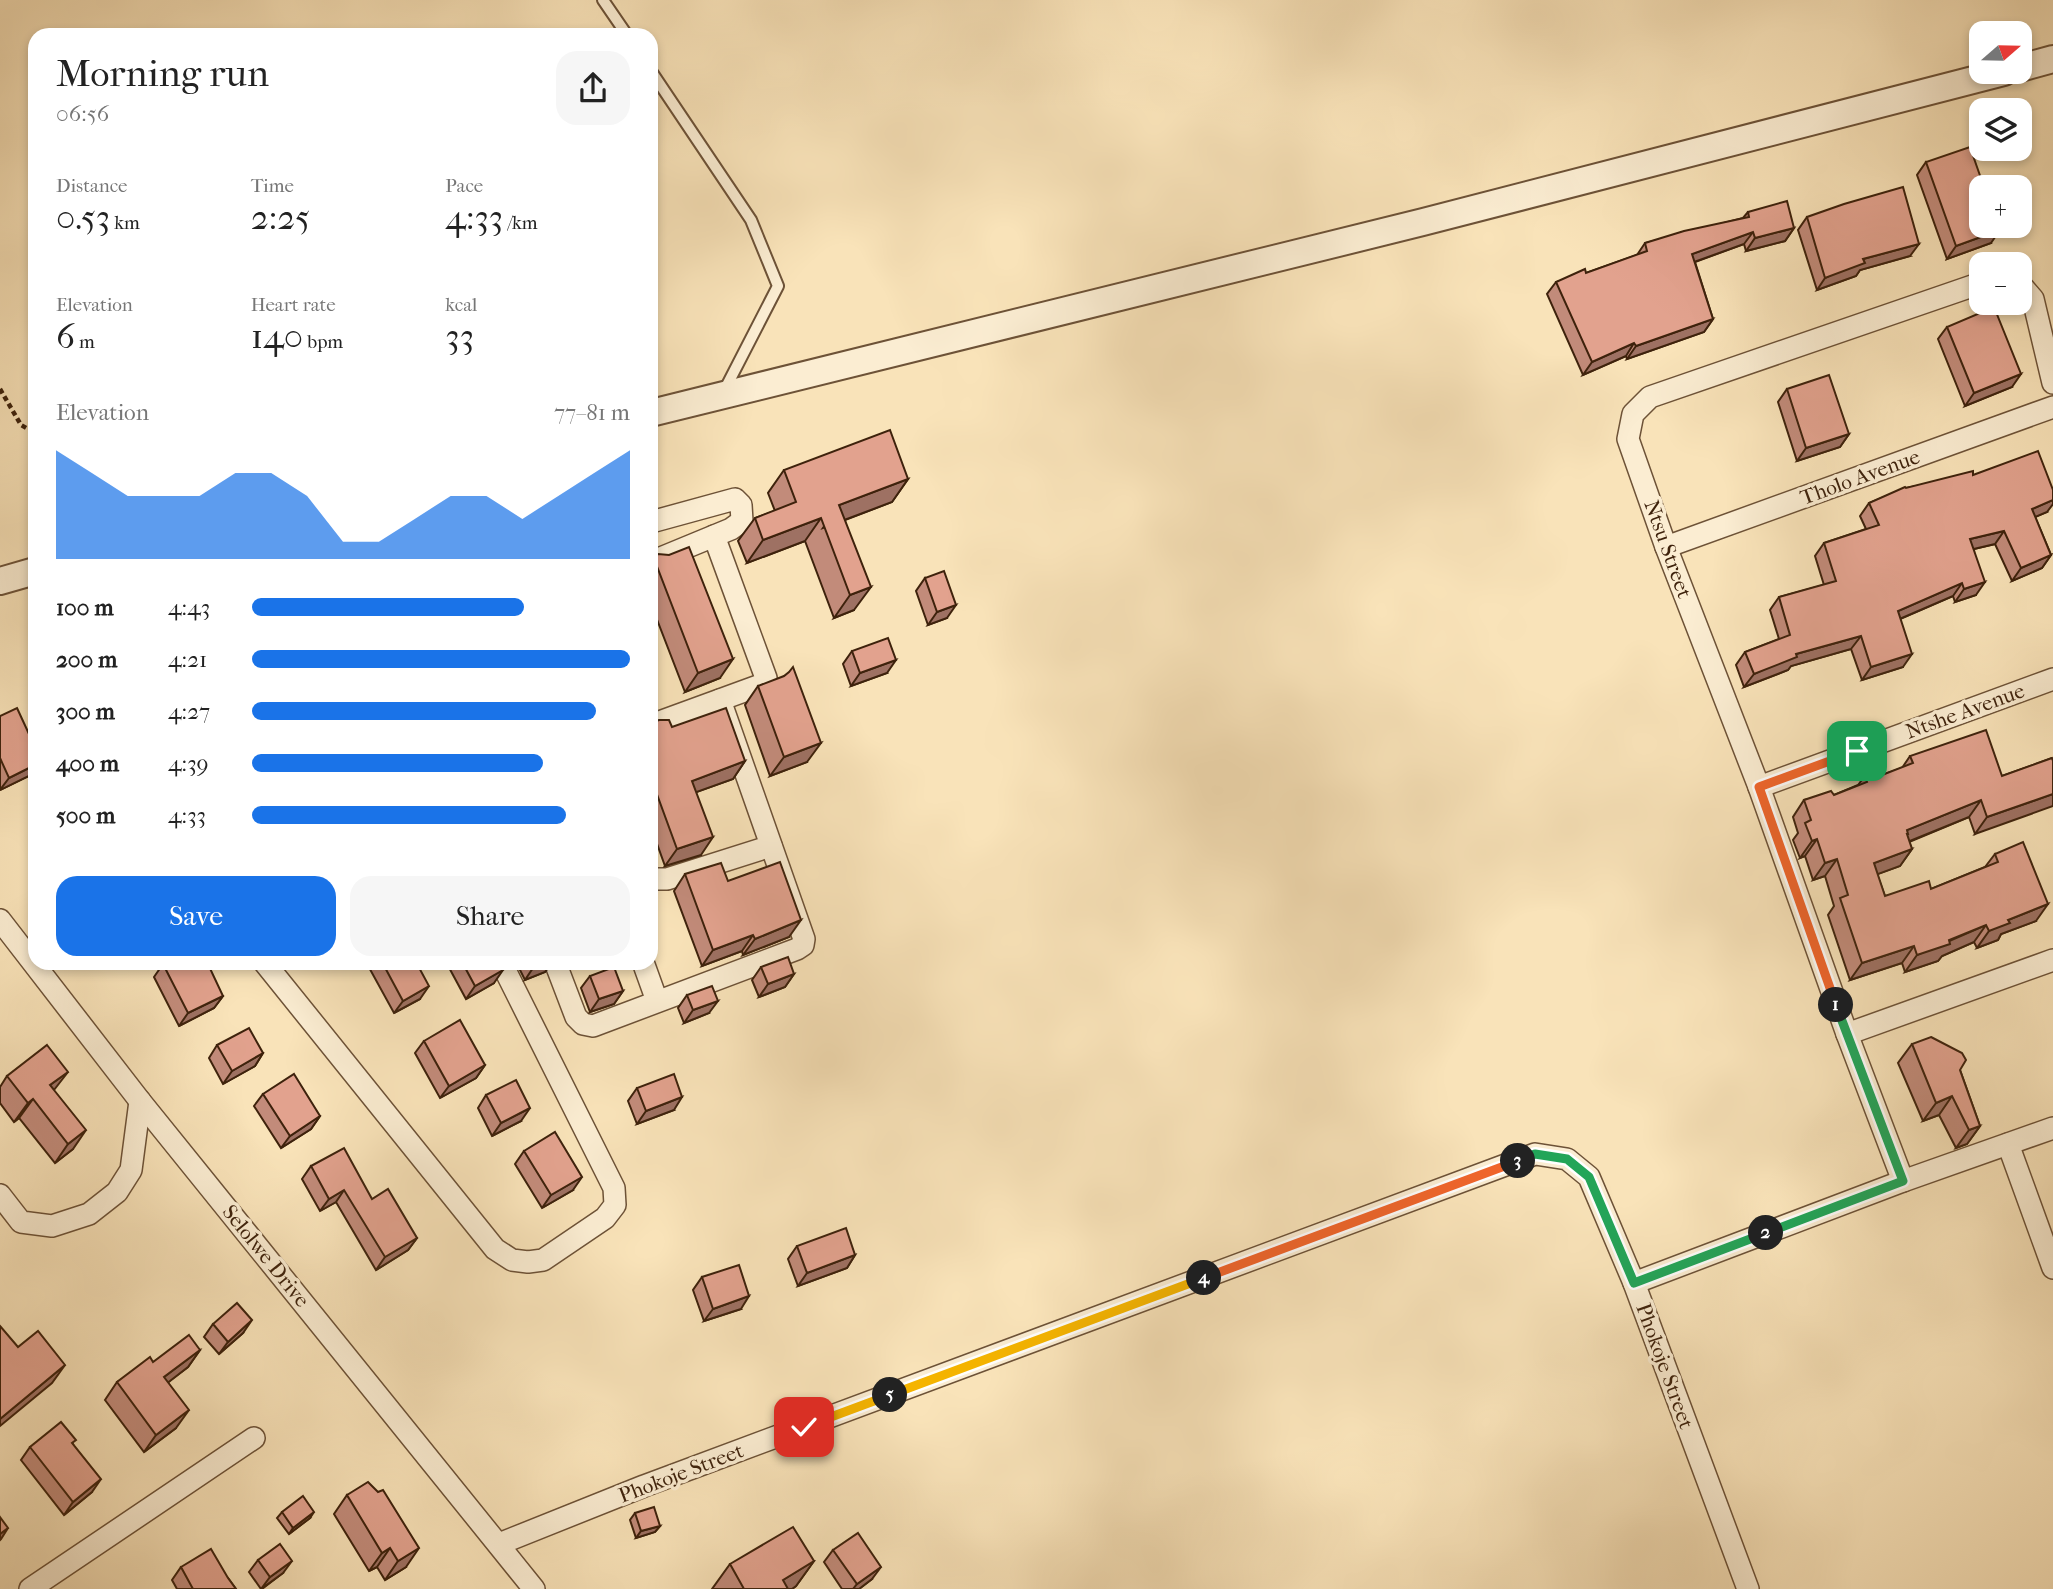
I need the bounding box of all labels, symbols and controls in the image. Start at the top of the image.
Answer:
north arrow [1969,21,2032,84]
map controls [1969,21,2032,315]
text: Morning run [56,51,269,96]
button: share [556,51,630,125]
button: layers [1969,98,2032,161]
text: 06:56 [56,100,109,127]
text: Distance [56,175,127,197]
text: Time [251,175,294,197]
text: Pace [445,175,483,197]
button: + [1969,175,2032,238]
text: 0.53 [56,197,110,238]
text: 2:25 [251,197,310,238]
text: 4:33 [445,197,503,238]
text: km [110,212,140,234]
text: /km [503,212,537,234]
button: − [1969,252,2032,315]
text: Elevation [56,294,133,316]
text: Heart rate [251,294,336,316]
text: kcal [445,294,477,316]
text: 6 [56,316,75,357]
text: 140 [251,316,303,357]
text: 33 [445,316,474,357]
text: m [75,331,95,353]
text: bpm [303,331,343,353]
text: Elevation [56,399,149,426]
text: 77–81 m [554,399,630,426]
street label: Tholo Avenue [1797,444,1923,510]
street label: Ntsu Street [1639,497,1697,602]
text: 100 m [56,594,114,621]
text: 4:43 [168,594,210,621]
text: 200 m [56,646,117,673]
text: 4:21 [168,646,207,673]
street label: Ntshe Avenue [1902,678,2028,744]
text: 300 m [56,698,115,725]
text: 4:27 [168,698,210,725]
pin [1827,721,1887,781]
icon: arrive [1838,732,1876,770]
text: 400 m [56,750,119,777]
text: 4:39 [168,750,209,777]
text: 500 m [56,802,115,829]
text: 4:33 [168,802,206,829]
button: Save [56,876,336,956]
button: Share [350,876,630,956]
pin: 1 [1818,988,1854,1023]
text: 1 [1832,993,1839,1015]
pin: 3 [1500,1144,1536,1178]
text: 3 [1514,1149,1521,1171]
street label: Selolwe Drive [218,1200,314,1312]
pin: 2 [1748,1216,1784,1250]
text: 2 [1761,1221,1770,1243]
pin: 4 [1186,1260,1222,1296]
text: 4 [1198,1266,1209,1288]
street label: Phokoje Street [1631,1300,1699,1432]
pin: 5 [872,1378,908,1412]
text: 5 [885,1383,894,1405]
pin [774,1397,834,1457]
icon: check [785,1408,823,1446]
street label: Phokoje Street [615,1438,747,1508]

